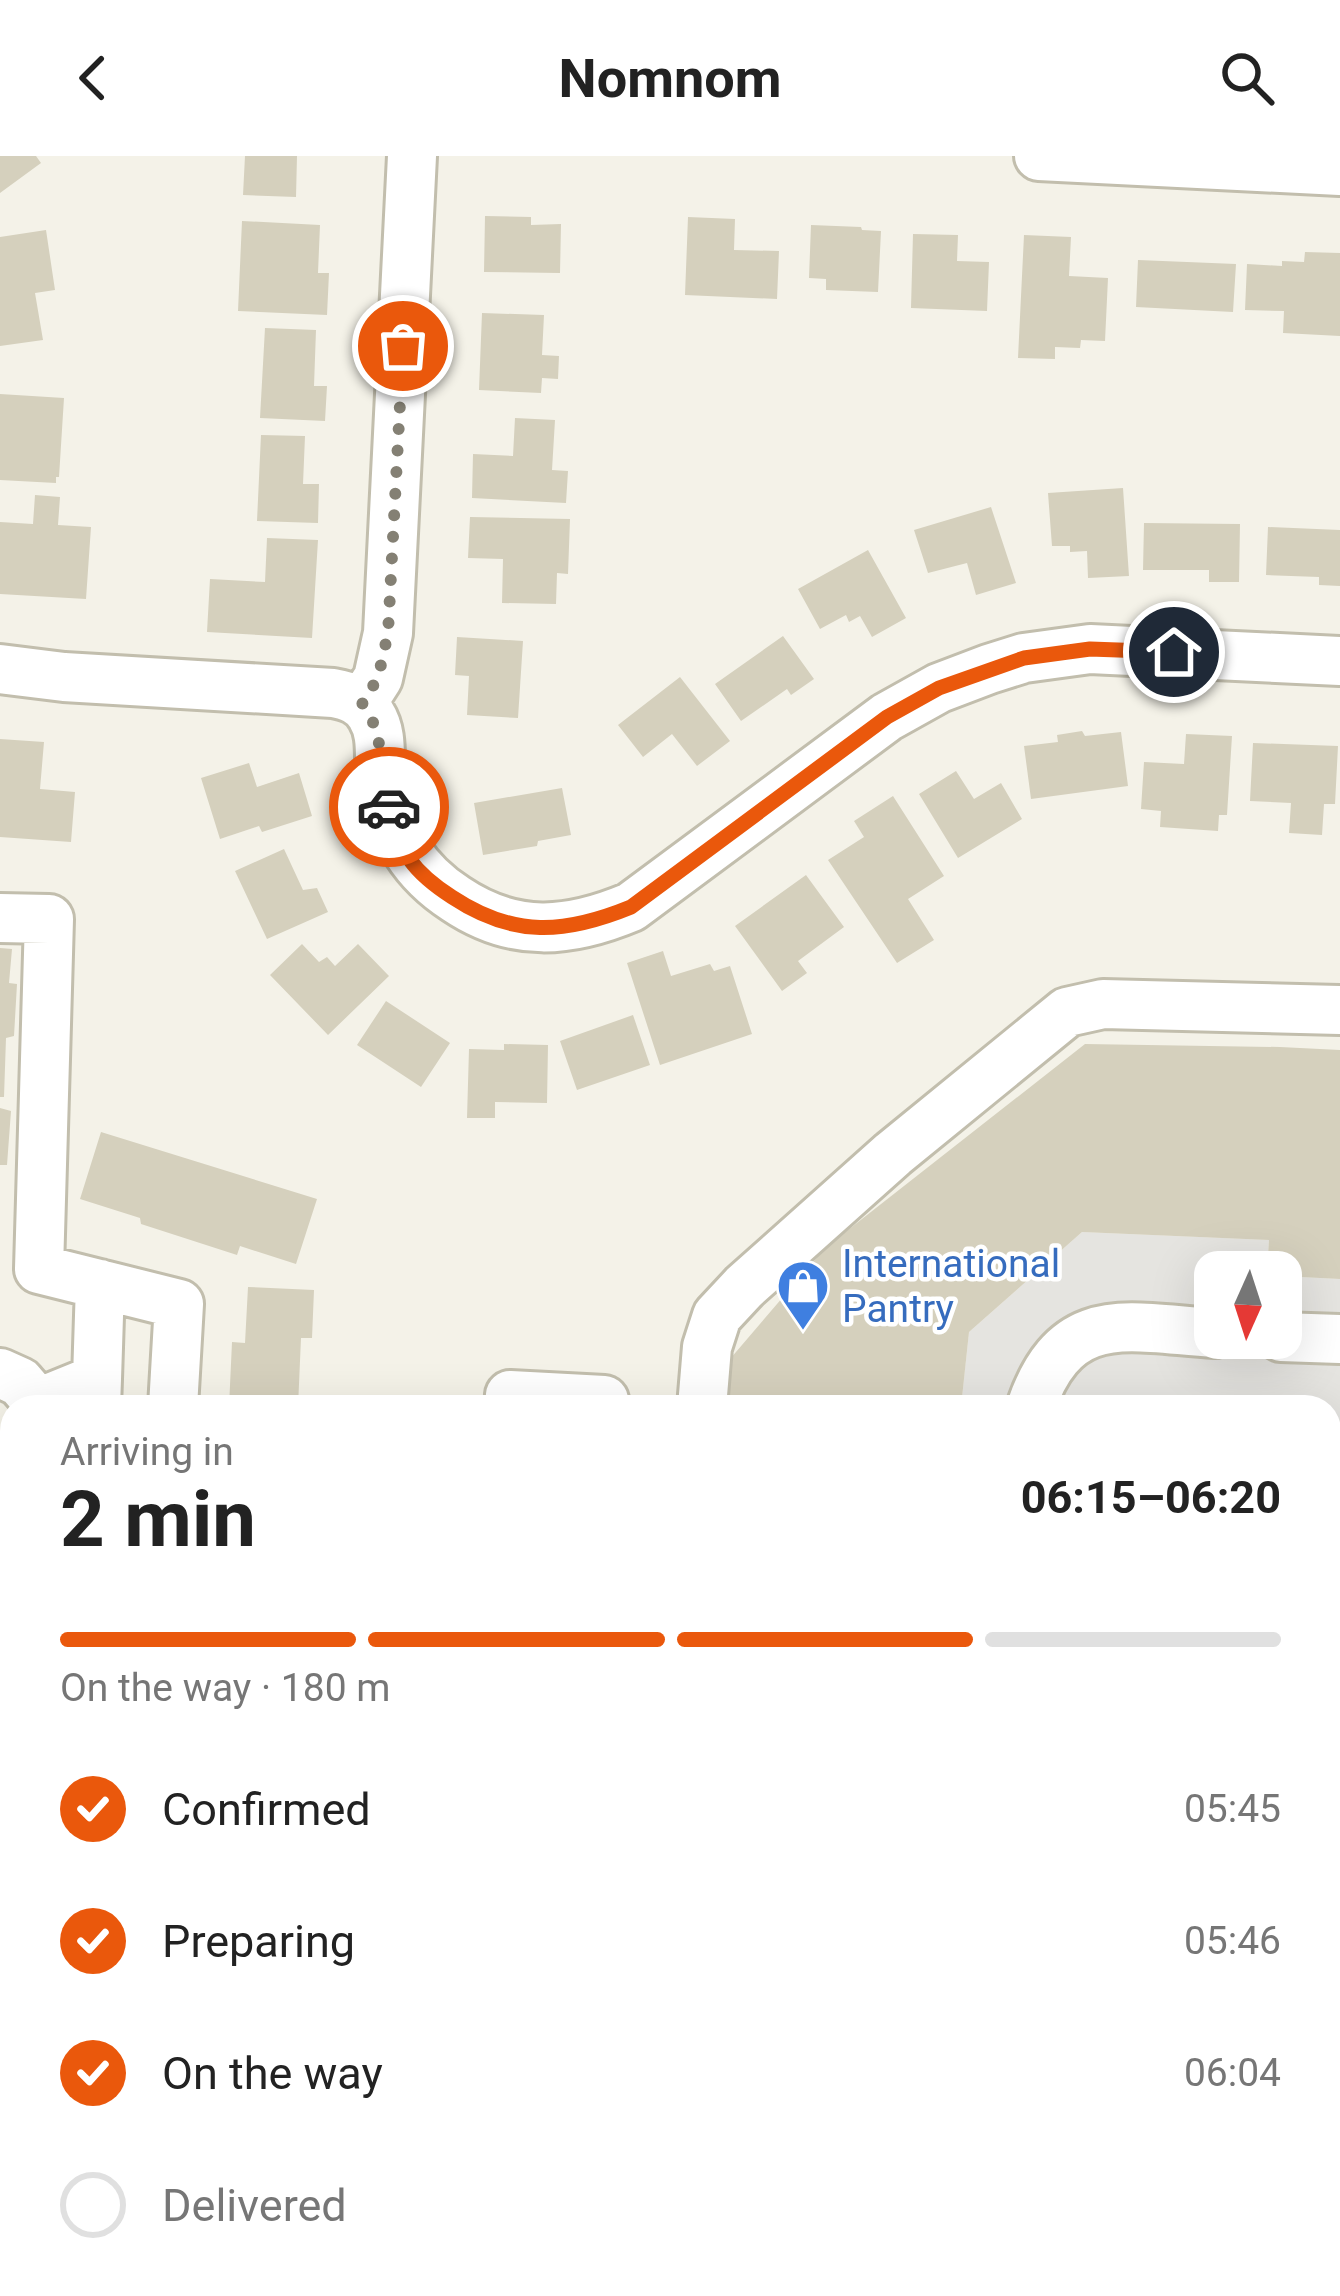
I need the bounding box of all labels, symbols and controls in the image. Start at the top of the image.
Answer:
icon: back [60,45,126,111]
icon: search [1214,45,1280,111]
text: Nomnom [559,47,781,110]
pin [352,295,454,397]
icon: bag [370,313,436,379]
pin [1123,601,1225,703]
icon: home [1141,619,1207,685]
courier [329,747,449,867]
icon: car [356,774,422,840]
place label: International Pantry [842,1241,1060,1332]
north arrow [1194,1251,1302,1359]
map controls [1194,1251,1302,1359]
shop icon: International Pantry [775,1258,831,1332]
text: Arriving in [60,1429,234,1475]
text: 06:15–06:20 [1021,1471,1281,1524]
text: 2 min [60,1474,256,1565]
text: On the way · 180 m [60,1665,391,1711]
icon: check [60,1776,126,1842]
text: Confirmed [162,1783,371,1836]
text: 05:45 [1184,1786,1281,1832]
icon: check [60,1908,126,1974]
text: Preparing [162,1915,355,1968]
text: 05:46 [1184,1918,1281,1964]
icon: check [60,2040,126,2106]
text: On the way [162,2047,383,2100]
text: 06:04 [1184,2050,1281,2096]
text: Delivered [162,2179,347,2232]

